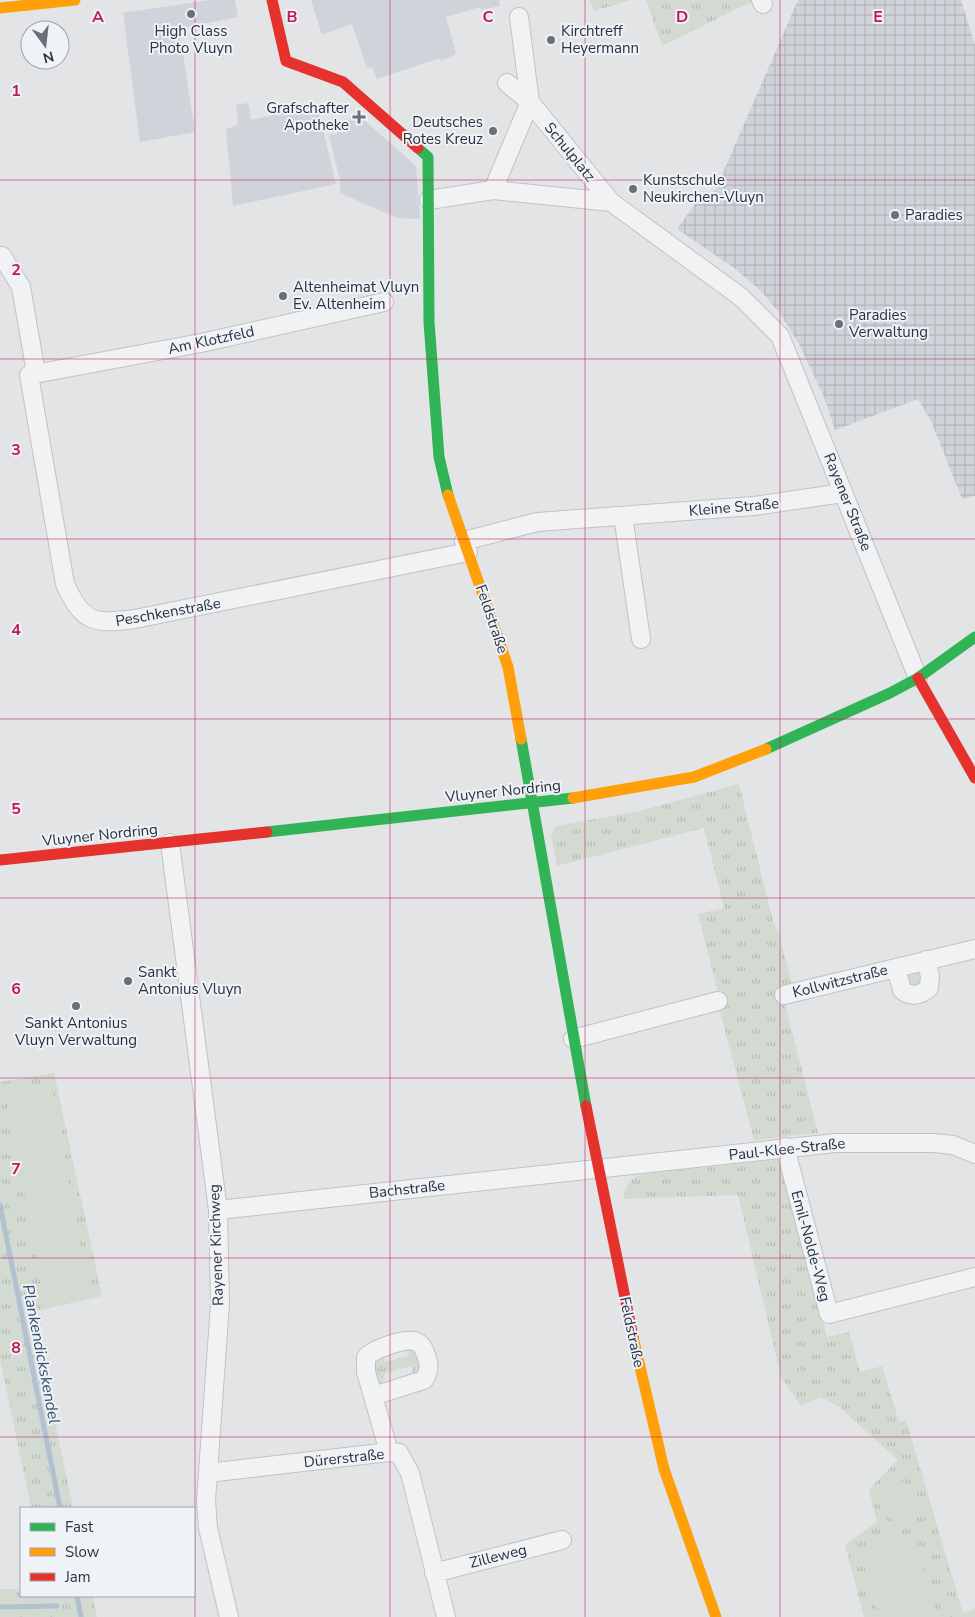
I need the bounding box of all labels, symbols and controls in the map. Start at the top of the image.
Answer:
text: A [92,6,104,28]
text: B [286,6,298,28]
text: C [483,6,494,28]
text: D [676,6,688,28]
text: E [873,6,883,28]
marker: High Class Photo Vluyn [185,8,197,20]
north arrow [20,20,70,70]
place label: High Class Photo Vluyn [149,21,233,58]
place label: Kirchtreff Heyermann [561,21,639,58]
marker: Kirchtreff Heyermann [545,34,557,46]
text: N [41,47,56,68]
text: 1 [11,80,21,102]
place label: Grafschafter Apotheke [266,98,350,135]
marker: Grafschafter Apotheke [353,111,365,123]
place label: Deutsches Rotes Kreuz [403,112,483,149]
street label: Schulplatz [540,118,600,186]
marker: Deutsches Rotes Kreuz [487,125,499,137]
place label: Kunstschule Neukirchen-Vluyn [643,170,764,207]
marker: Kunstschule Neukirchen-Vluyn [627,183,639,195]
place label: Paradies [905,205,963,225]
marker: Paradies [889,209,901,221]
text: 2 [11,259,21,281]
place label: Altenheimat Vluyn Ev. Altenheim [293,277,419,314]
marker: Altenheimat Vluyn Ev. Altenheim [277,290,289,302]
place label: Paradies Verwaltung [848,305,928,342]
marker: Paradies Verwaltung [833,318,845,330]
street label: Am Klotzfeld [166,321,256,359]
text: 3 [11,439,21,461]
street label: Rayener Straße [819,450,877,554]
street label: Kleine Straße [688,493,780,521]
street label: Feldstraße [471,582,513,656]
street label: Peschkenstraße [114,593,222,631]
text: 4 [11,619,21,641]
street label: Vluyner Nordring [443,775,562,807]
text: 5 [11,798,21,820]
street label: Vluyner Nordring [40,819,159,851]
street label: Kollwitzstraße [790,960,890,1002]
place label: Sankt Antonius Vluyn [138,962,242,999]
marker: Sankt Antonius Vluyn [122,975,134,987]
text: 6 [11,978,21,1000]
marker: Sankt Antonius Vluyn Verwaltung [70,1000,82,1012]
place label: Sankt Antonius Vluyn Verwaltung [14,1013,137,1050]
street label: Paul-Klee-Straße [728,1133,846,1165]
text: 7 [11,1158,21,1180]
street label: Bachstraße [368,1175,446,1203]
street label: Rayener Kirchweg [204,1184,228,1306]
street label: Emil-Nolde-Weg [787,1188,835,1304]
water label: Plankendickskendel [17,1282,65,1426]
street label: Feldstraße [615,1295,649,1369]
text: 8 [11,1337,21,1359]
street label: Dürerstraße [303,1444,385,1472]
legend [20,1507,195,1597]
text: Fast [65,1517,94,1537]
street label: Zilleweg [467,1539,529,1573]
text: Slow [65,1542,100,1562]
text: Jam [64,1567,91,1587]

